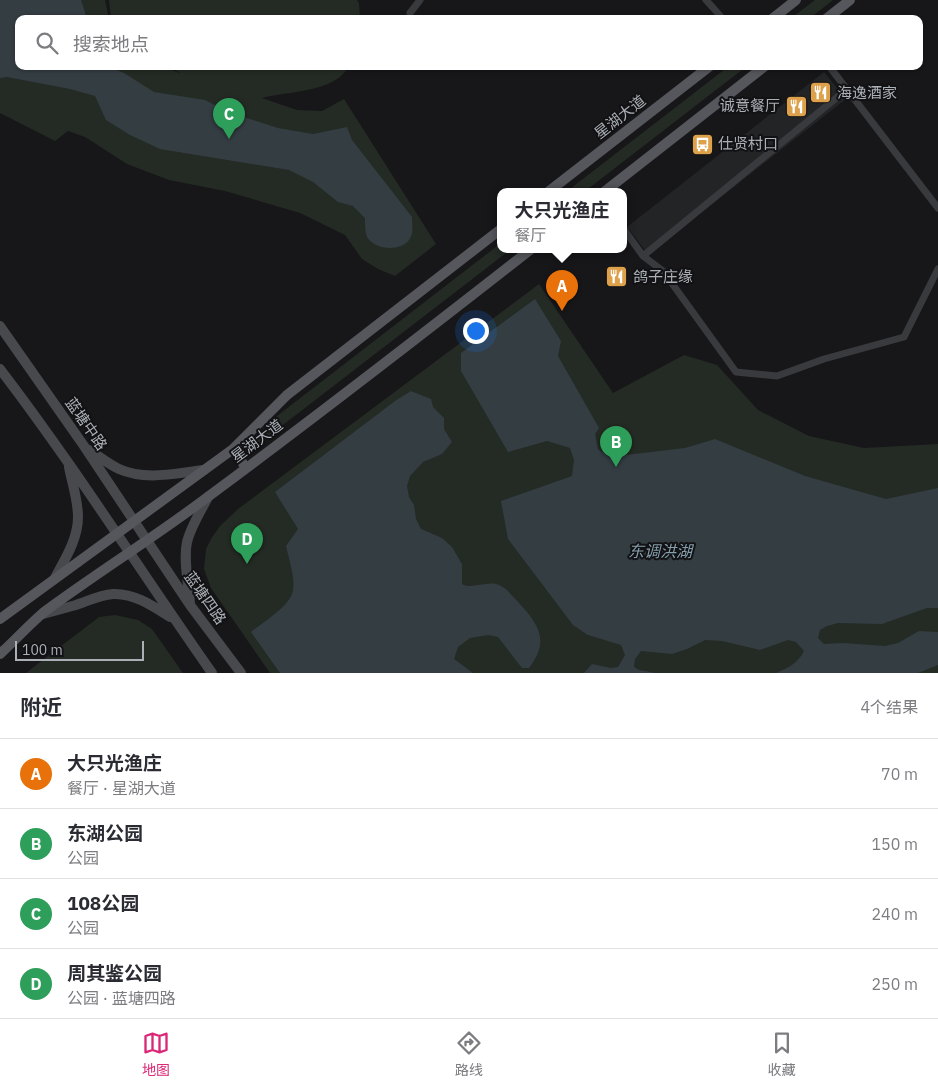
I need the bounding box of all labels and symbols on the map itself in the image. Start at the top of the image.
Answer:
restaurant icon: 海逸酒家 [809,81,833,105]
place label: 海逸酒家 [837,83,897,102]
street label: 星湖大道 [590,91,649,143]
restaurant icon: 诚意餐厅 [784,94,808,118]
place label: 诚意餐厅 [720,96,780,115]
pin: C [213,98,245,139]
bus stop icon: 仕贤村口 [690,132,714,156]
place label: 仕贤村口 [718,134,778,153]
restaurant icon: 鸽子庄缘 [605,265,629,289]
place label: 鸽子庄缘 [633,267,693,286]
pin: A [546,270,578,311]
your location [463,318,489,344]
street label: 蓝塘中路 [61,394,111,454]
street label: 星湖大道 [227,415,286,466]
pin: B [600,426,632,467]
pin: D [231,523,263,564]
water label: 东调洪湖 [628,541,695,561]
street label: 蓝塘四路 [180,568,230,628]
scale bar [15,638,144,661]

